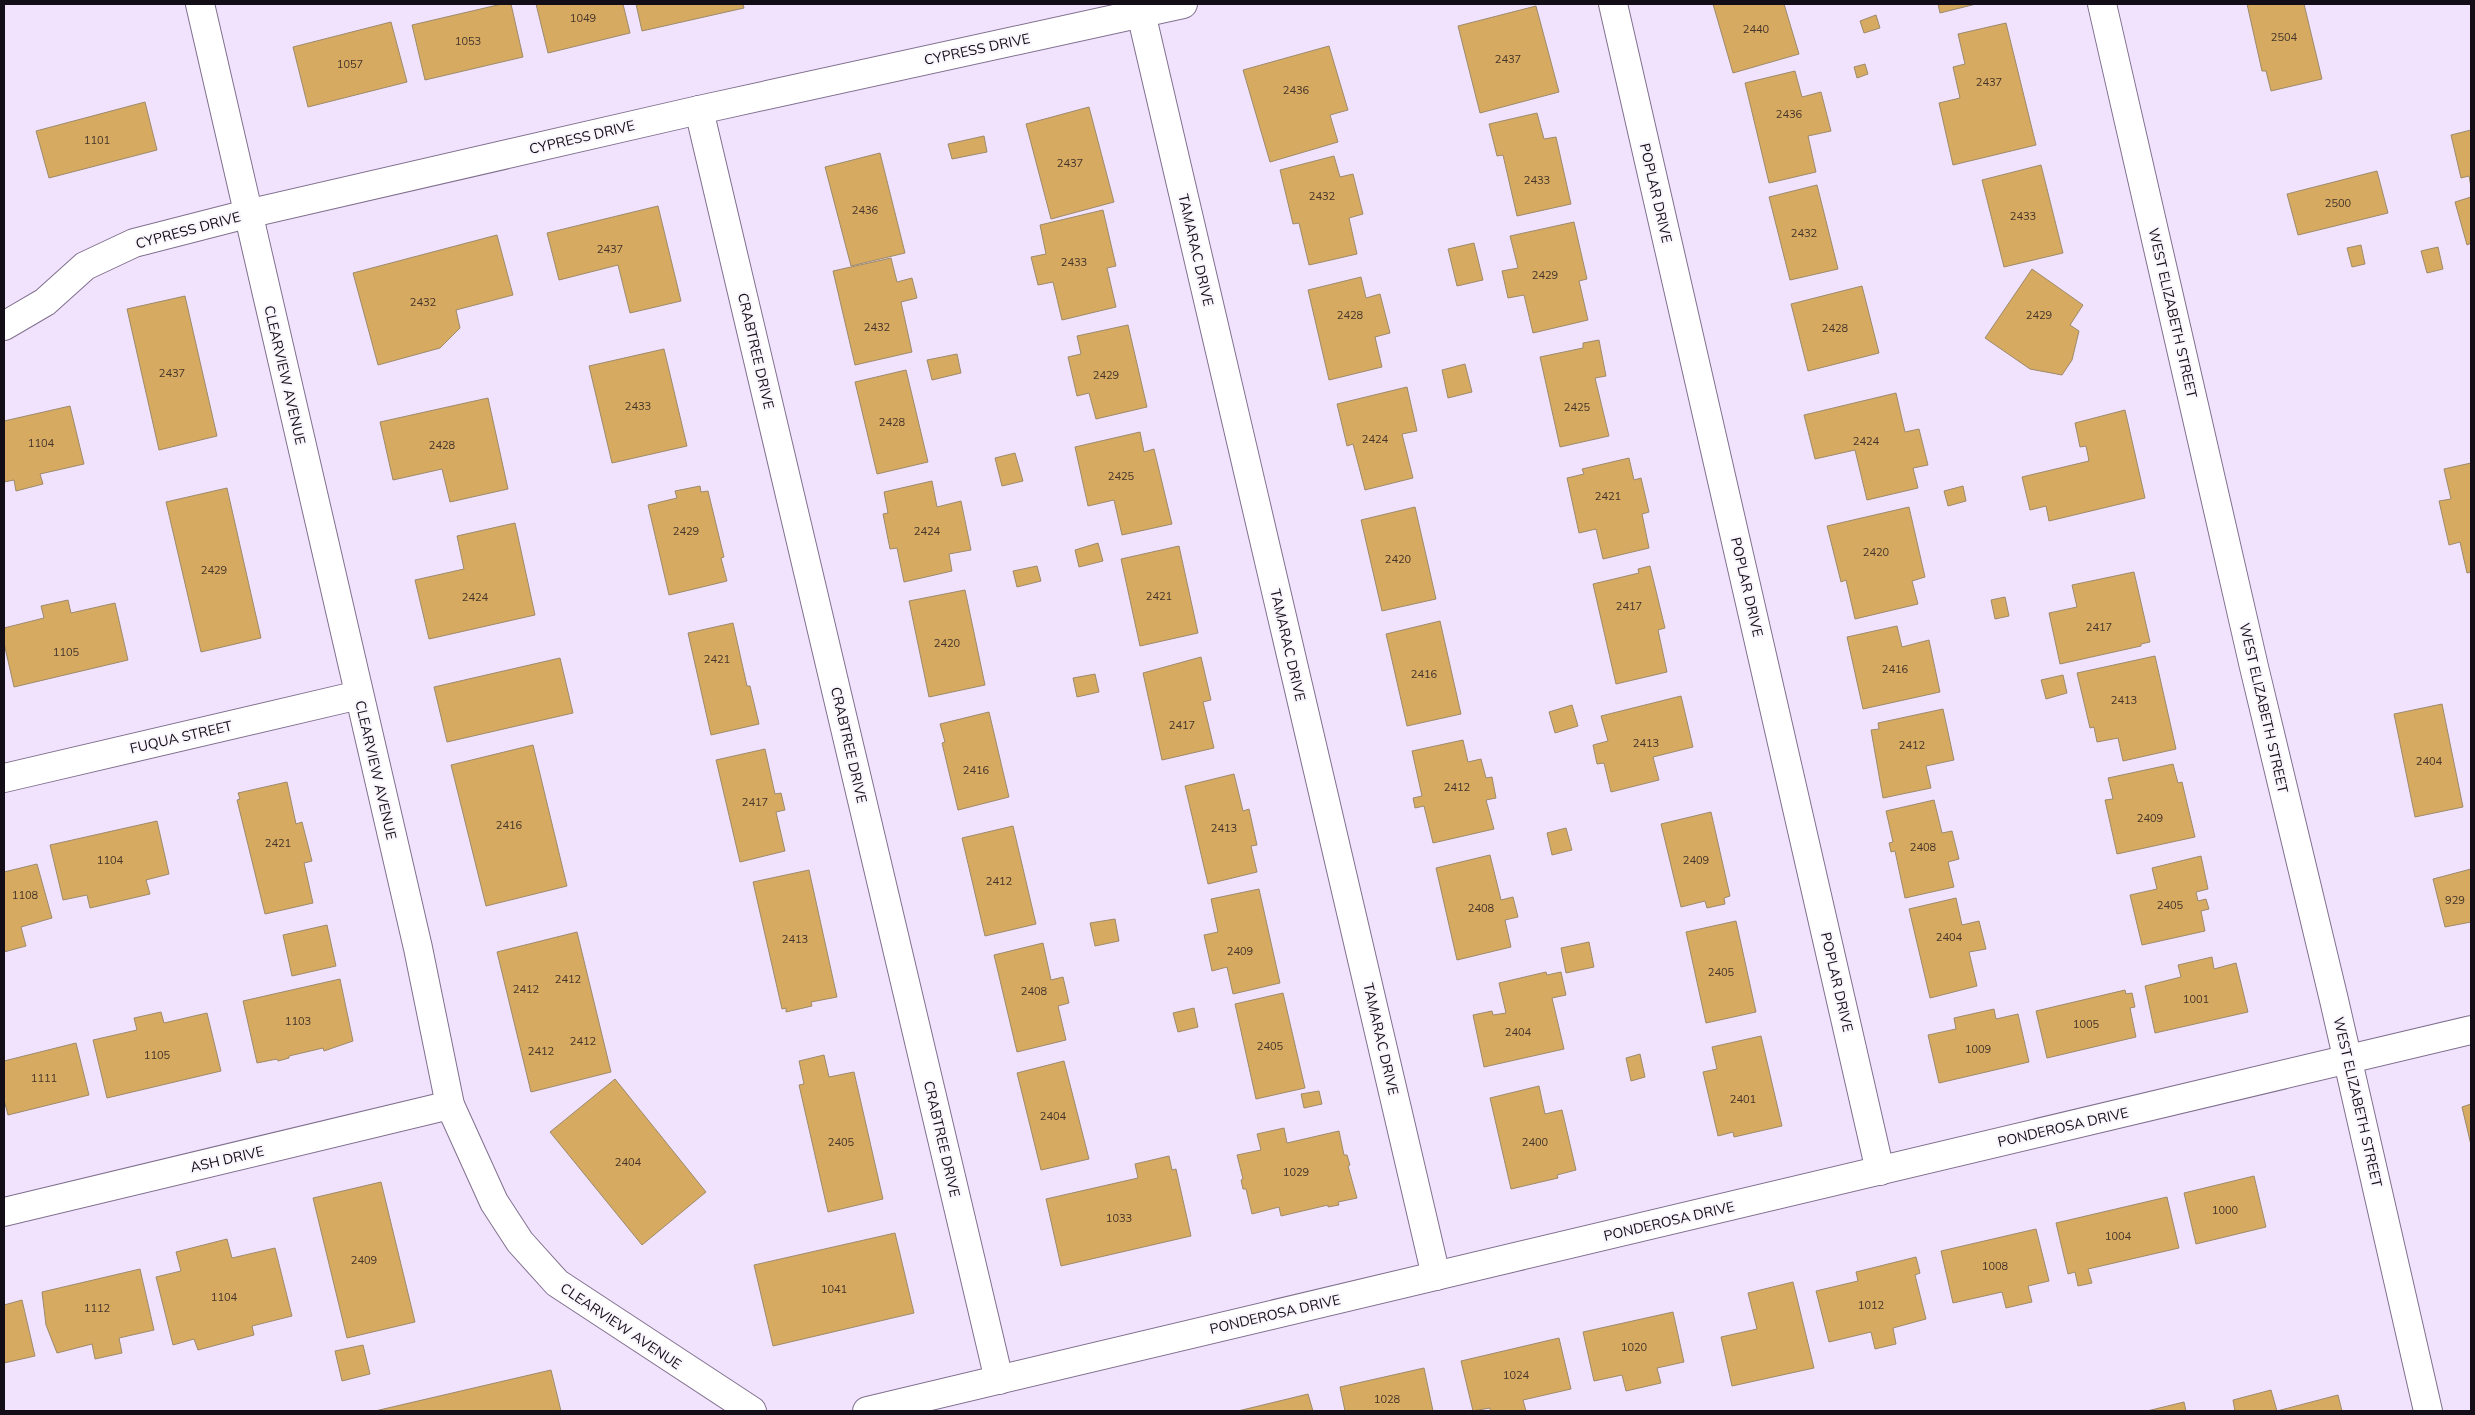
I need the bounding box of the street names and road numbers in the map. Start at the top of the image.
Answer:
street label: CYPRESS DRIVE [922,29,1032,69]
street label: CYPRESS DRIVE [527,116,637,158]
street label: POPLAR DRIVE [1636,141,1676,245]
street label: TAMARAC DRIVE [1174,192,1218,308]
street label: CYPRESS DRIVE [134,207,242,253]
street label: WEST ELIZABETH STREET [2145,226,2201,400]
street label: CRABTREE DRIVE [734,291,778,411]
street label: CLEARVIEW AVENUE [260,304,310,446]
street label: POPLAR DRIVE [1727,535,1767,639]
street label: TAMARAC DRIVE [1266,587,1310,703]
street label: WEST ELIZABETH STREET [2236,621,2292,795]
street label: CRABTREE DRIVE [827,685,871,805]
street label: CLEARVIEW AVENUE [351,699,401,841]
street label: FUQUA STREET [128,716,234,758]
street label: POPLAR DRIVE [1817,930,1857,1034]
street label: TAMARAC DRIVE [1359,981,1403,1097]
street label: WEST ELIZABETH STREET [2330,1015,2386,1189]
street label: CRABTREE DRIVE [920,1079,964,1199]
street label: PONDEROSA DRIVE [1996,1103,2130,1151]
street label: ASH DRIVE [188,1142,266,1176]
street label: PONDEROSA DRIVE [1602,1197,1736,1245]
street label: CLEARVIEW AVENUE [557,1279,685,1373]
street label: PONDEROSA DRIVE [1208,1290,1342,1338]

